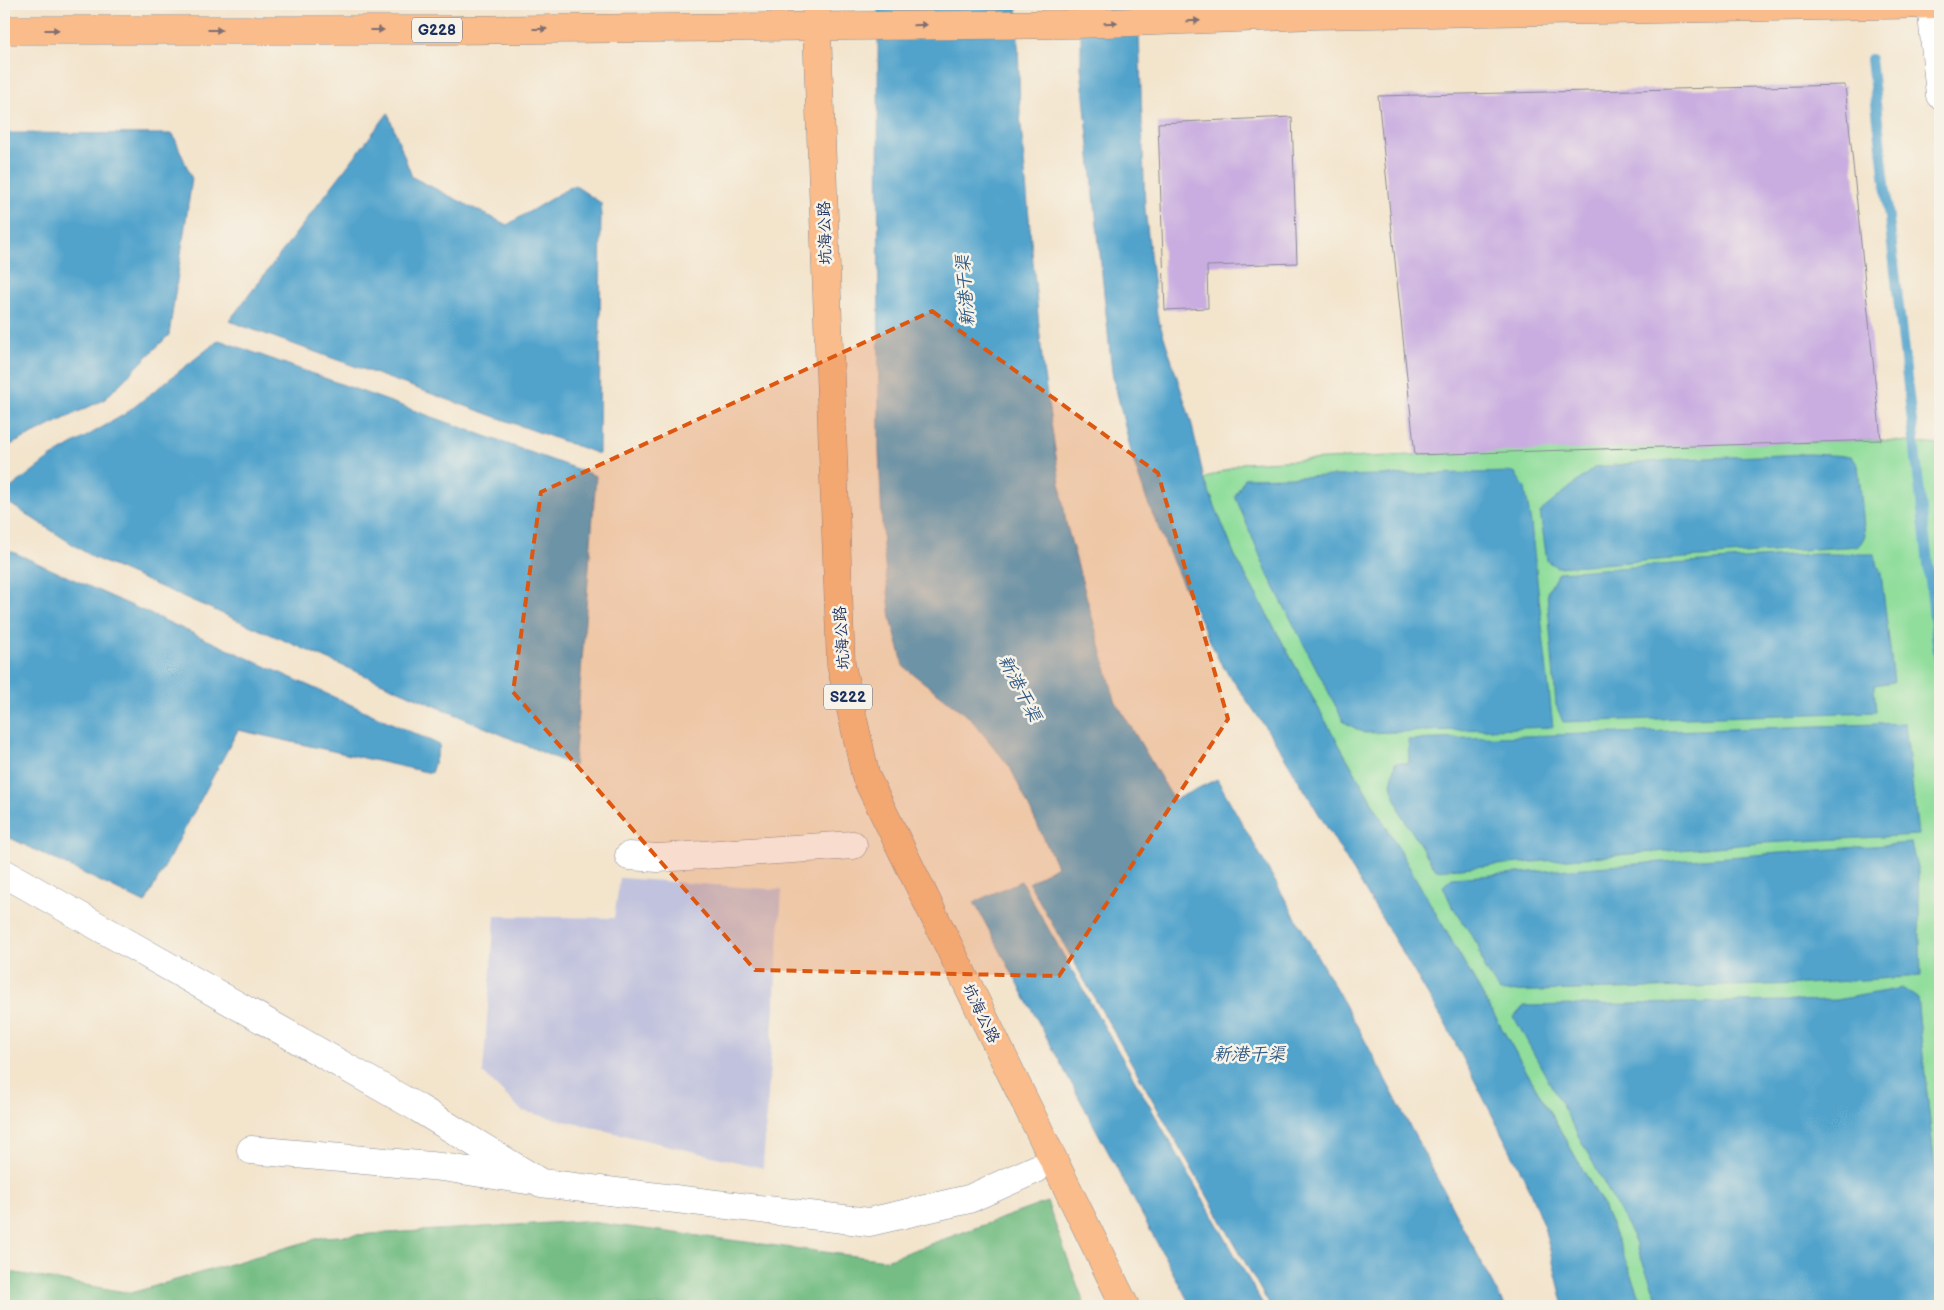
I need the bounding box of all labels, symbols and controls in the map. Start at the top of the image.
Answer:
one-way arrow [1185,16,1201,24]
road number: G228 [412,18,462,42]
one-way arrow [1103,19,1119,27]
one-way arrow [912,21,928,29]
one-way arrow [532,25,548,33]
one-way arrow [45,26,61,34]
one-way arrow [207,26,223,34]
one-way arrow [370,26,386,34]
street label: 坑海公路 [815,201,836,265]
water label: 新港干渠 [952,252,978,328]
street label: 坑海公路 [831,605,854,670]
water label: 新港干渠 [994,651,1046,727]
road number: S222 [824,684,872,710]
street label: 坑海公路 [958,981,1003,1047]
water label: 新港干渠 [1213,1044,1287,1065]

